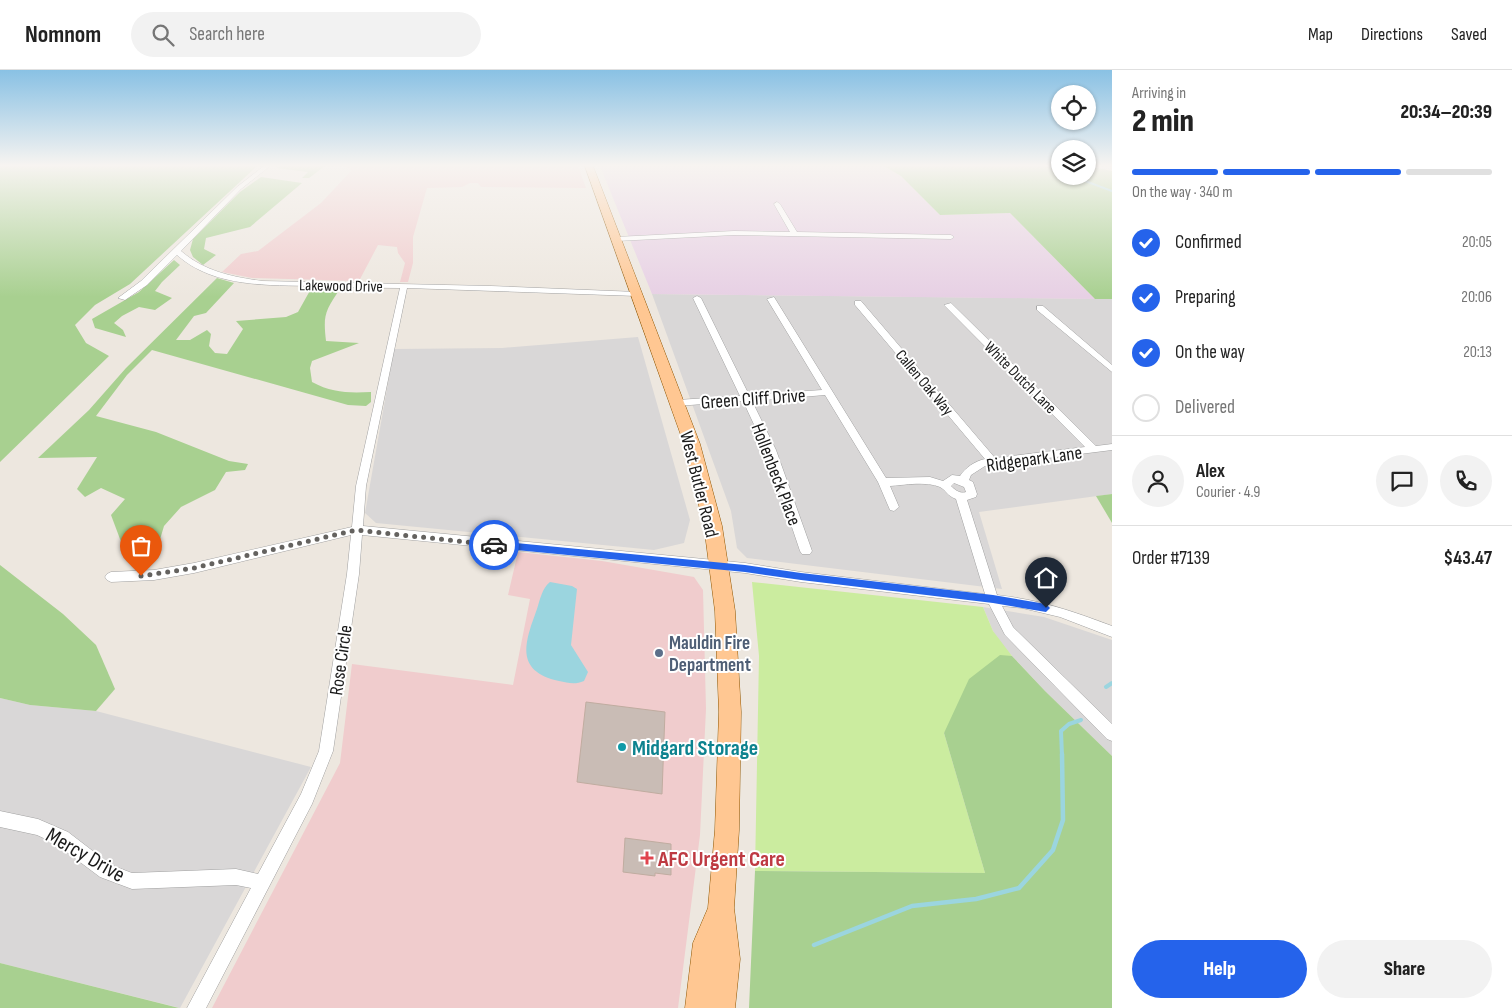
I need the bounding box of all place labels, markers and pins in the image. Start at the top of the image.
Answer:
pin [120,525,162,576]
pin [1025,557,1067,608]
place label: Mauldin Fire Department [669,632,751,677]
marker: Mauldin Fire Department [653,647,665,659]
place label: Midgard Storage [632,735,758,762]
marker: Midgard Storage [616,741,628,753]
place label: AFC Urgent Care [657,846,785,873]
marker: AFC Urgent Care [640,851,654,865]

